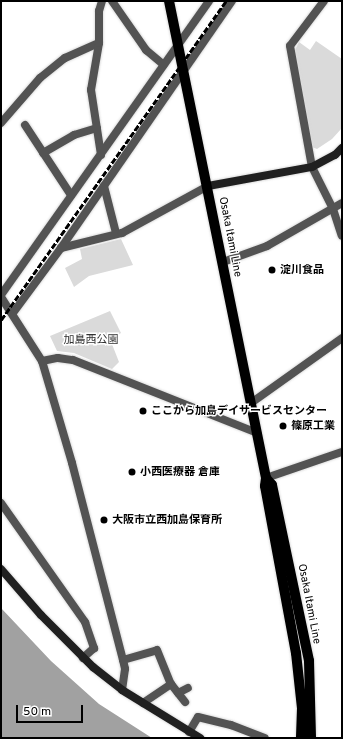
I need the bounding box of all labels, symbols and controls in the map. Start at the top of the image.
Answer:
street label: Osaka Itami Line [216,196,244,278]
place label: 淀川食品 [280,263,324,277]
marker: 淀川食品 [267,265,277,275]
park label: 加島西公園 [64,333,118,347]
place label: ここから加島デイサービスセンター [151,404,327,418]
marker: ここから加島デイサービスセンター [138,406,148,416]
place label: 篠原工業 [291,419,335,433]
marker: 篠原工業 [278,421,288,431]
place label: 小西医療器 倉庫 [140,465,220,479]
marker: 小西医療器 倉庫 [127,467,137,477]
place label: 大阪市立西加島保育所 [112,513,222,527]
marker: 大阪市立西加島保育所 [99,515,109,525]
street label: Osaka Itami Line [295,563,323,645]
scale bar [18,697,85,723]
text: 50 m [23,704,51,720]

